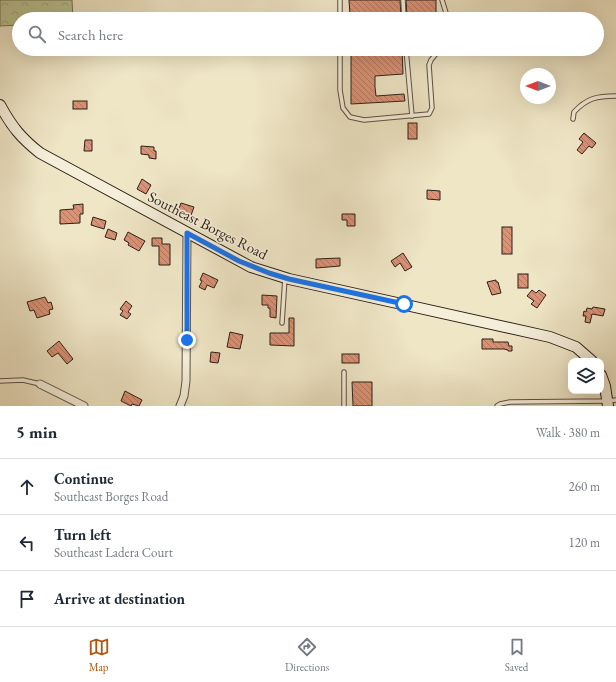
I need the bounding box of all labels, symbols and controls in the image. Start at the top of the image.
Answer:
search box [12,12,604,56]
icon: search [26,23,48,45]
text: Search here [58,25,123,44]
north arrow [520,68,556,104]
street label: Southeast Borges Road [145,187,271,264]
route start [395,295,413,313]
route end [178,331,196,349]
map controls [568,358,604,394]
button: layers [568,358,604,394]
text: 5 min [16,421,57,443]
text: Walk · 380 m [536,424,600,441]
text: Continue [54,469,114,488]
icon: ahead [16,476,38,498]
text: 260 m [569,478,600,495]
text: Southeast Borges Road [54,488,168,505]
text: Turn left [54,525,111,544]
icon: left [16,532,38,554]
text: 120 m [569,534,600,551]
text: Southeast Ladera Court [54,544,173,561]
icon: arrive [16,588,38,610]
text: Arrive at destination [54,589,185,608]
tab: Map [88,636,110,674]
tab: Directions [285,636,329,674]
tab: Saved [505,636,528,674]

